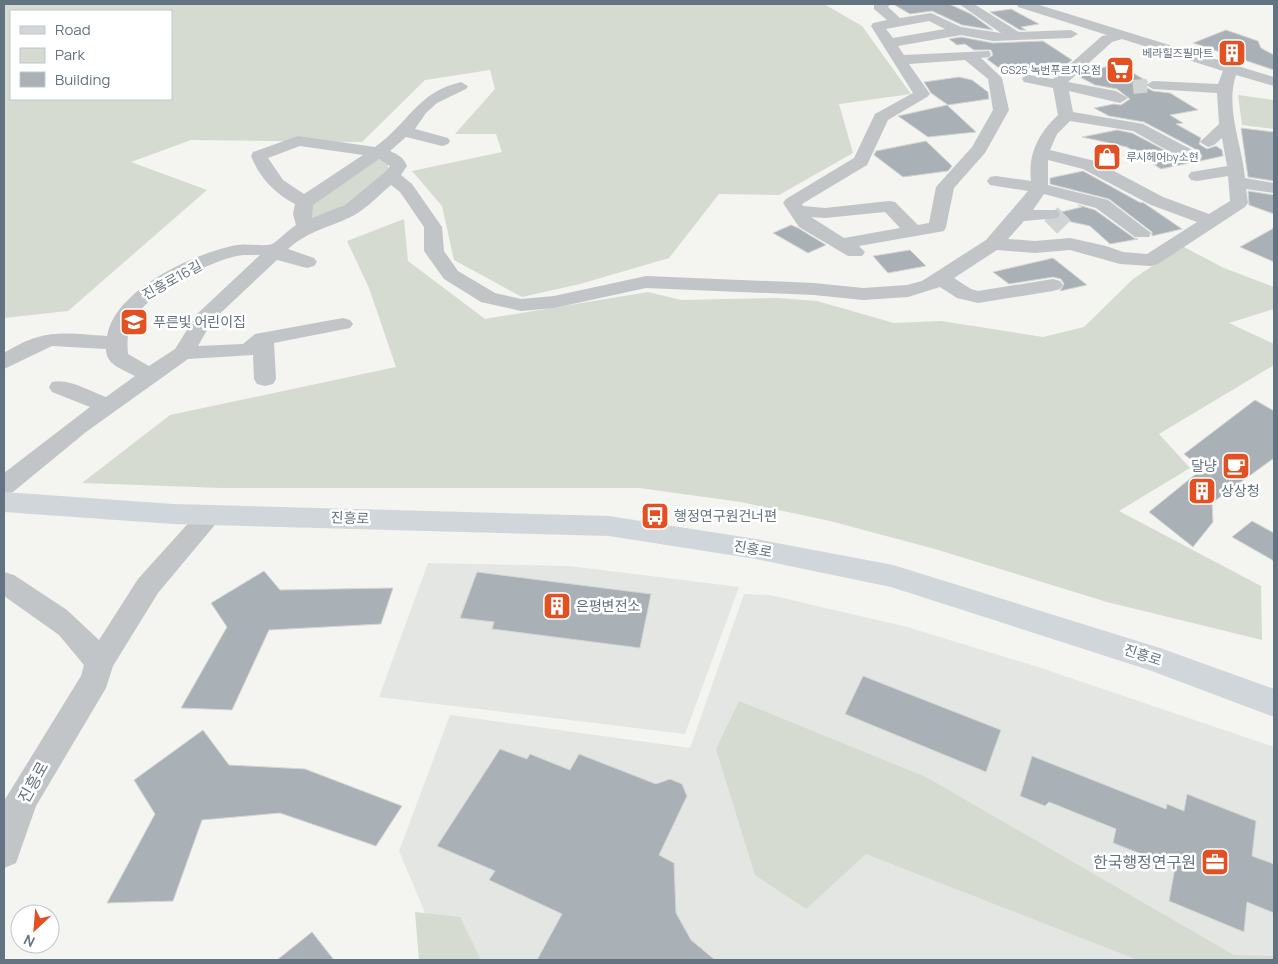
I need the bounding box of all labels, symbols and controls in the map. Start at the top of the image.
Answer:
legend [10,10,172,100]
text: Road [55,19,91,40]
building icon: 베라힐즈필마트 [1217,38,1247,68]
text: Park [55,44,85,65]
place label: 베라힐즈필마트 [1142,45,1213,60]
supermarket icon: GS25 녹번푸르지오점 [1105,55,1135,85]
place label: GS25 녹번푸르지오점 [1001,62,1101,77]
text: Building [55,69,110,90]
shop icon: 루시헤어by소현 [1092,142,1122,172]
place label: 루시헤어by소현 [1126,149,1199,164]
street label: 진흥로16길 [138,255,205,304]
school or university icon: 푸른빛 어린이집 [119,307,149,337]
place label: 푸른빛 어린이집 [153,312,246,331]
cafe icon: 달냥 [1221,451,1251,481]
place label: 달냥 [1191,456,1217,475]
building icon: 상상청 [1187,476,1217,506]
place label: 상상청 [1221,481,1260,500]
bus stop icon: 행정연구원건너편 [640,501,670,531]
place label: 행정연구원건너편 [674,506,777,525]
street label: 진흥로 [330,507,370,528]
street label: 진흥로 [732,536,774,561]
building icon: 은평변전소 [542,591,572,621]
place label: 은평변전소 [576,596,641,615]
street label: 진흥로 [1122,640,1165,670]
street label: 진흥로 [13,757,53,807]
office icon: 한국행정연구원 [1200,847,1230,877]
place label: 한국행정연구원 [1093,851,1196,873]
north arrow [10,904,60,954]
text: N [20,930,38,952]

